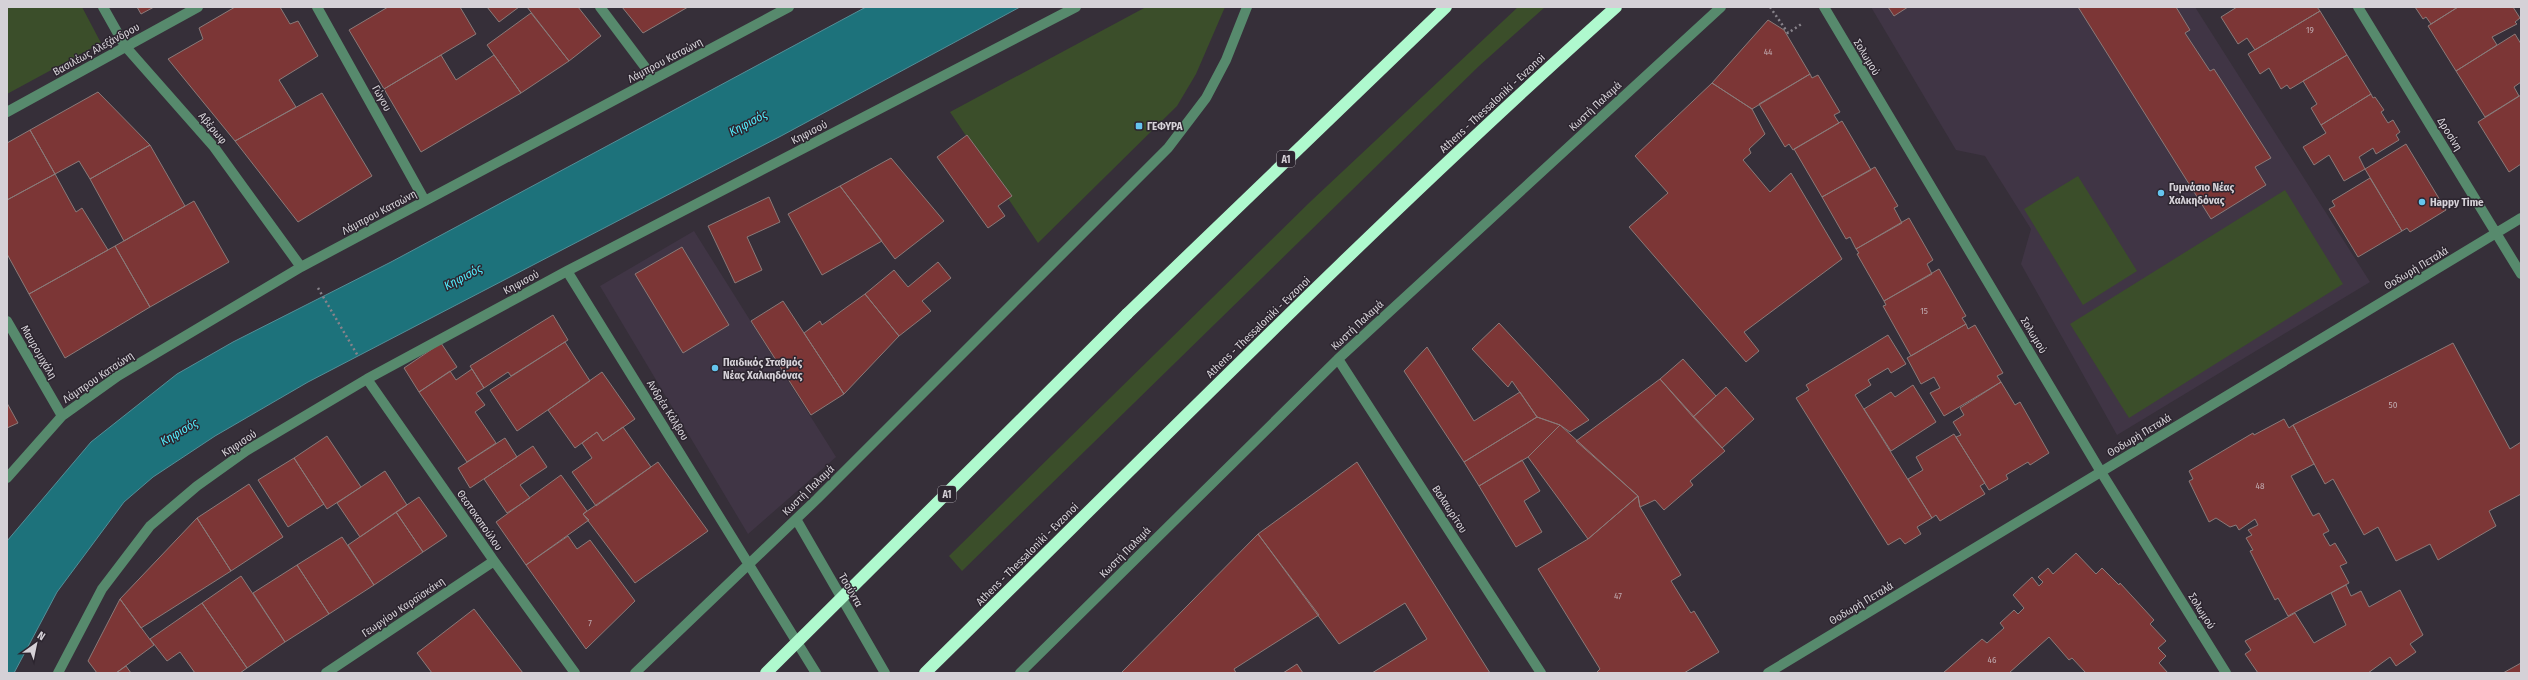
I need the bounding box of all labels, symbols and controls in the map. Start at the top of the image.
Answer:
street label: Βασιλέως Αλεξάνδρου [51,20,142,79]
house number: 19 [2306,25,2314,35]
street label: Λάμπρου Κατσώνη [626,35,705,86]
street label: Σολωμού [1851,37,1882,78]
house number: 44 [1764,47,1773,57]
street label: Athens - Thessaloniki - Evzonoi [1437,51,1548,156]
street label: Κωστή Παλαμά [1566,79,1624,134]
street label: Γώγου [369,83,394,114]
water label: Κηφισός [727,107,770,139]
street label: Αβέρωφ [196,110,230,147]
street label: Δροσίνη [2434,115,2465,153]
street label: Κηφισού [789,118,830,147]
place label: ΓΕΦΥΡΑ [1147,120,1183,133]
marker: ΓΕΦΥΡΑ [1134,121,1144,131]
road number: Α1 [1277,151,1295,167]
place label: Γυμνάσιο Νέας Χαλκηδόνας [2168,181,2234,207]
street label: Λάμπρου Κατσώνη [340,187,419,238]
marker: Γυμνάσιο Νέας Χαλκηδόνας [2156,188,2166,198]
place label: Happy Time [2430,196,2484,209]
marker: Happy Time [2417,197,2427,207]
street label: Θοδωρή Πεταλά [2382,244,2451,293]
water label: Κηφισός [442,261,485,293]
street label: Κηφισού [501,268,542,297]
street label: Athens - Thessaloniki - Evzonoi [1204,274,1313,381]
street label: Κωστή Παλαμά [1328,298,1386,353]
house number: 15 [1920,306,1928,316]
street label: Σολωμού [2018,315,2049,356]
street label: Μαυρομιχάλη [18,323,59,382]
street label: Λάμπρου Κατσώνη [60,349,136,406]
place label: Παιδικός Σταθμός Νέας Χαλκηδόνας [723,356,803,382]
marker: Παιδικός Σταθμός Νέας Χαλκηδόνας [710,363,720,373]
street label: Ανδρέα Κάλβου [644,378,691,443]
house number: 50 [2389,400,2398,410]
street label: Θοδωρή Πεταλά [2105,411,2174,460]
water label: Κηφισός [158,415,201,448]
street label: Κηφισού [219,427,259,459]
street label: Κωστή Παλαμά [780,462,837,518]
house number: 48 [2256,481,2265,491]
street label: Βαλαωρίτου [1429,483,1470,536]
road number: Α1 [938,486,956,502]
street label: Θεοτοκοπούλου [454,488,505,553]
street label: Athens - Thessaloniki - Evzonoi [973,500,1082,608]
street label: Κωστή Παλαμά [1097,524,1154,581]
street label: Τσούντα [836,571,865,609]
street label: Γεωργίου Καραϊσκάκη [359,575,447,640]
street label: Θοδωρή Πεταλά [1827,579,1896,628]
house number: 47 [1614,591,1622,601]
street label: Σολωμού [2185,591,2218,632]
house number: 7 [588,618,592,628]
north arrow [16,624,56,664]
text: N [35,629,47,643]
house number: 46 [1988,655,1997,665]

